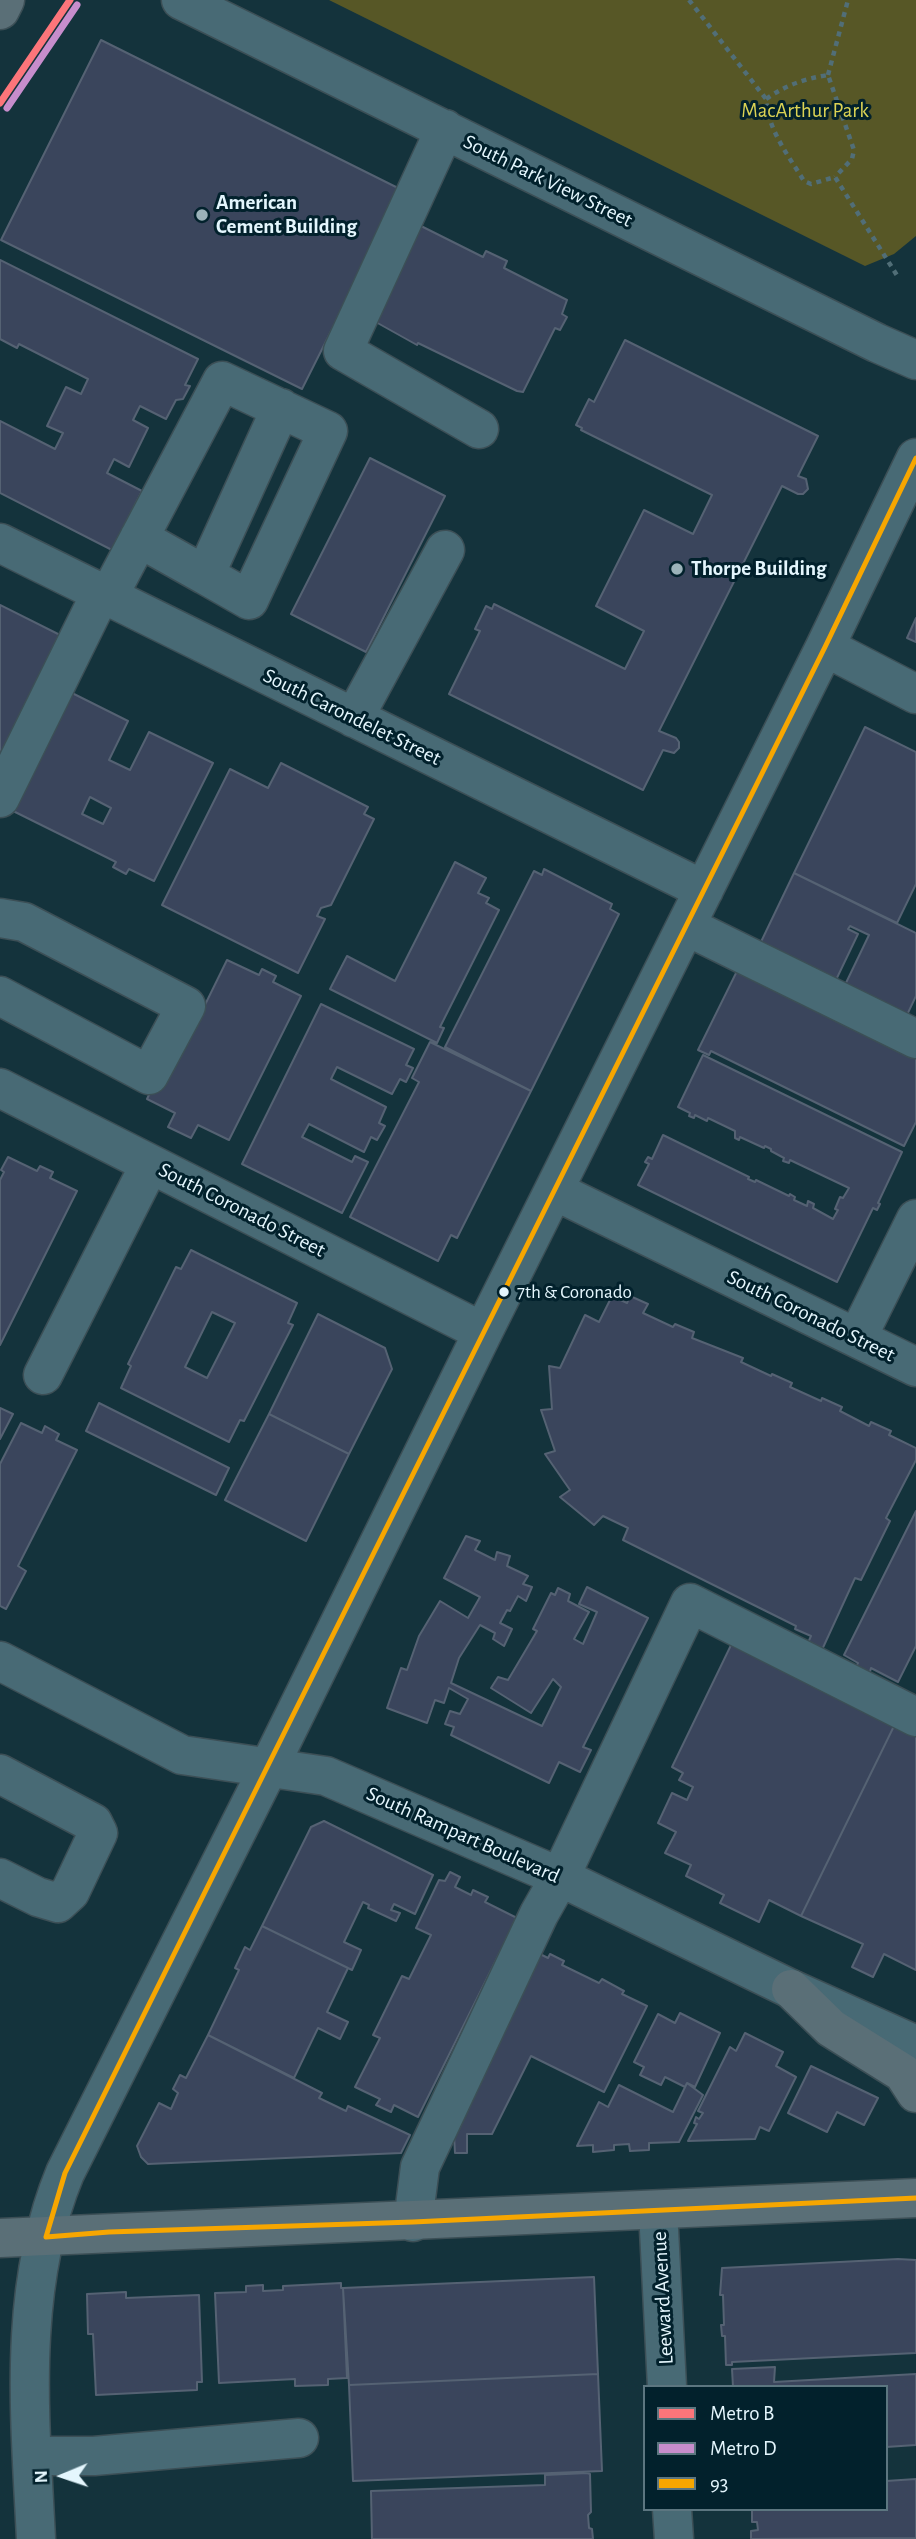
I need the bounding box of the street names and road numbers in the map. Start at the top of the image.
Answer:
street label: South Park View Street [459,129,637,233]
street label: South Carondelet Street [259,663,445,771]
street label: South Coronado Street [154,1157,330,1263]
street label: South Coronado Street [723,1264,899,1368]
street label: South Rampart Boulevard [362,1781,564,1889]
street label: Leeward Avenue [647,2231,679,2365]

